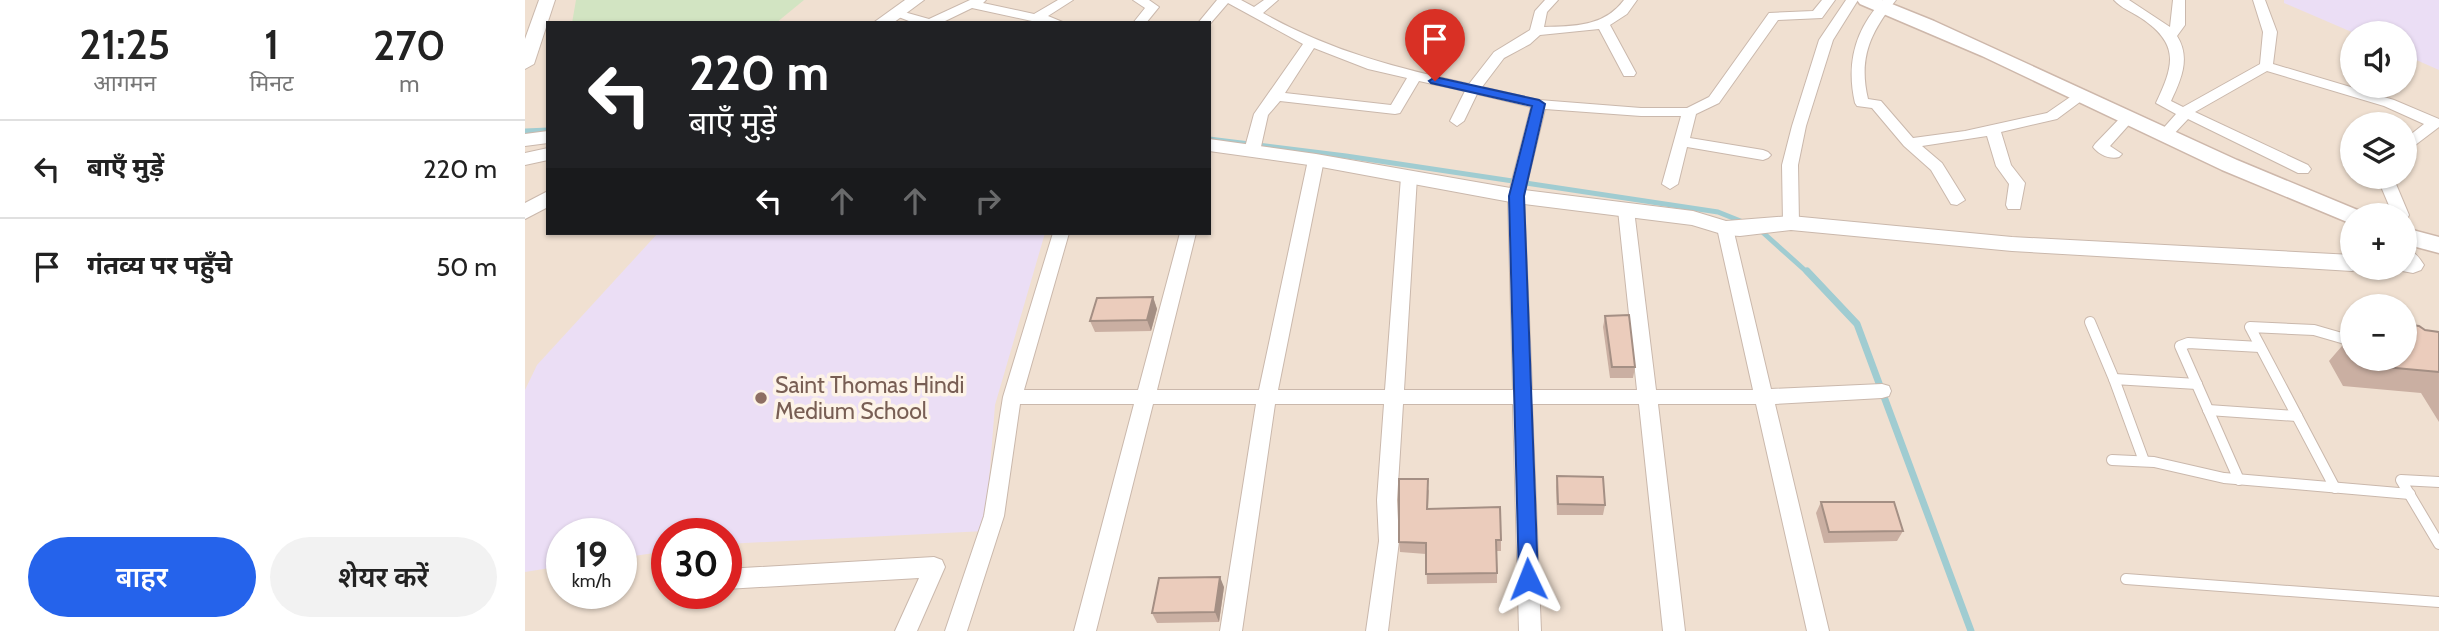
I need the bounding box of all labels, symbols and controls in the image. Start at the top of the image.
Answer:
pin [1405,9,1465,81]
text: 21:25 [79,18,170,70]
text: 1 [264,18,279,70]
text: 270 [373,19,446,71]
icon: arrive [1416,20,1454,58]
map controls [2340,21,2417,371]
button: sound [2340,21,2417,98]
text: 220 m [689,43,829,102]
icon: left [574,49,665,140]
text: आगमन [93,69,156,97]
text: मिनट [250,69,294,97]
text: m [399,70,419,98]
text: बाएँ मुड़ें [689,103,777,142]
button: layers [2340,112,2417,189]
icon: left [28,150,66,188]
text: बाएँ मुड़ें [87,151,164,183]
text: 220 m [423,153,497,185]
icon: left [750,182,788,220]
icon: ahead [823,182,861,220]
icon: ahead [896,182,934,220]
icon: right [969,182,1007,220]
button: + [2340,203,2417,280]
icon: arrive [28,248,66,286]
text: गंतव्य पर पहुँचे [87,249,232,281]
text: 50 m [436,251,497,283]
button: − [2340,294,2417,371]
place label: Saint Thomas Hindi Medium School [775,371,965,425]
marker: Saint Thomas Hindi Medium School [753,390,769,406]
speed limit sign: 30 [651,518,742,609]
text: 19 [575,533,608,576]
button: बाहर [28,537,256,617]
button: शेयर करें [270,537,497,617]
position arrow [1491,542,1565,616]
text: km/h [572,570,611,592]

